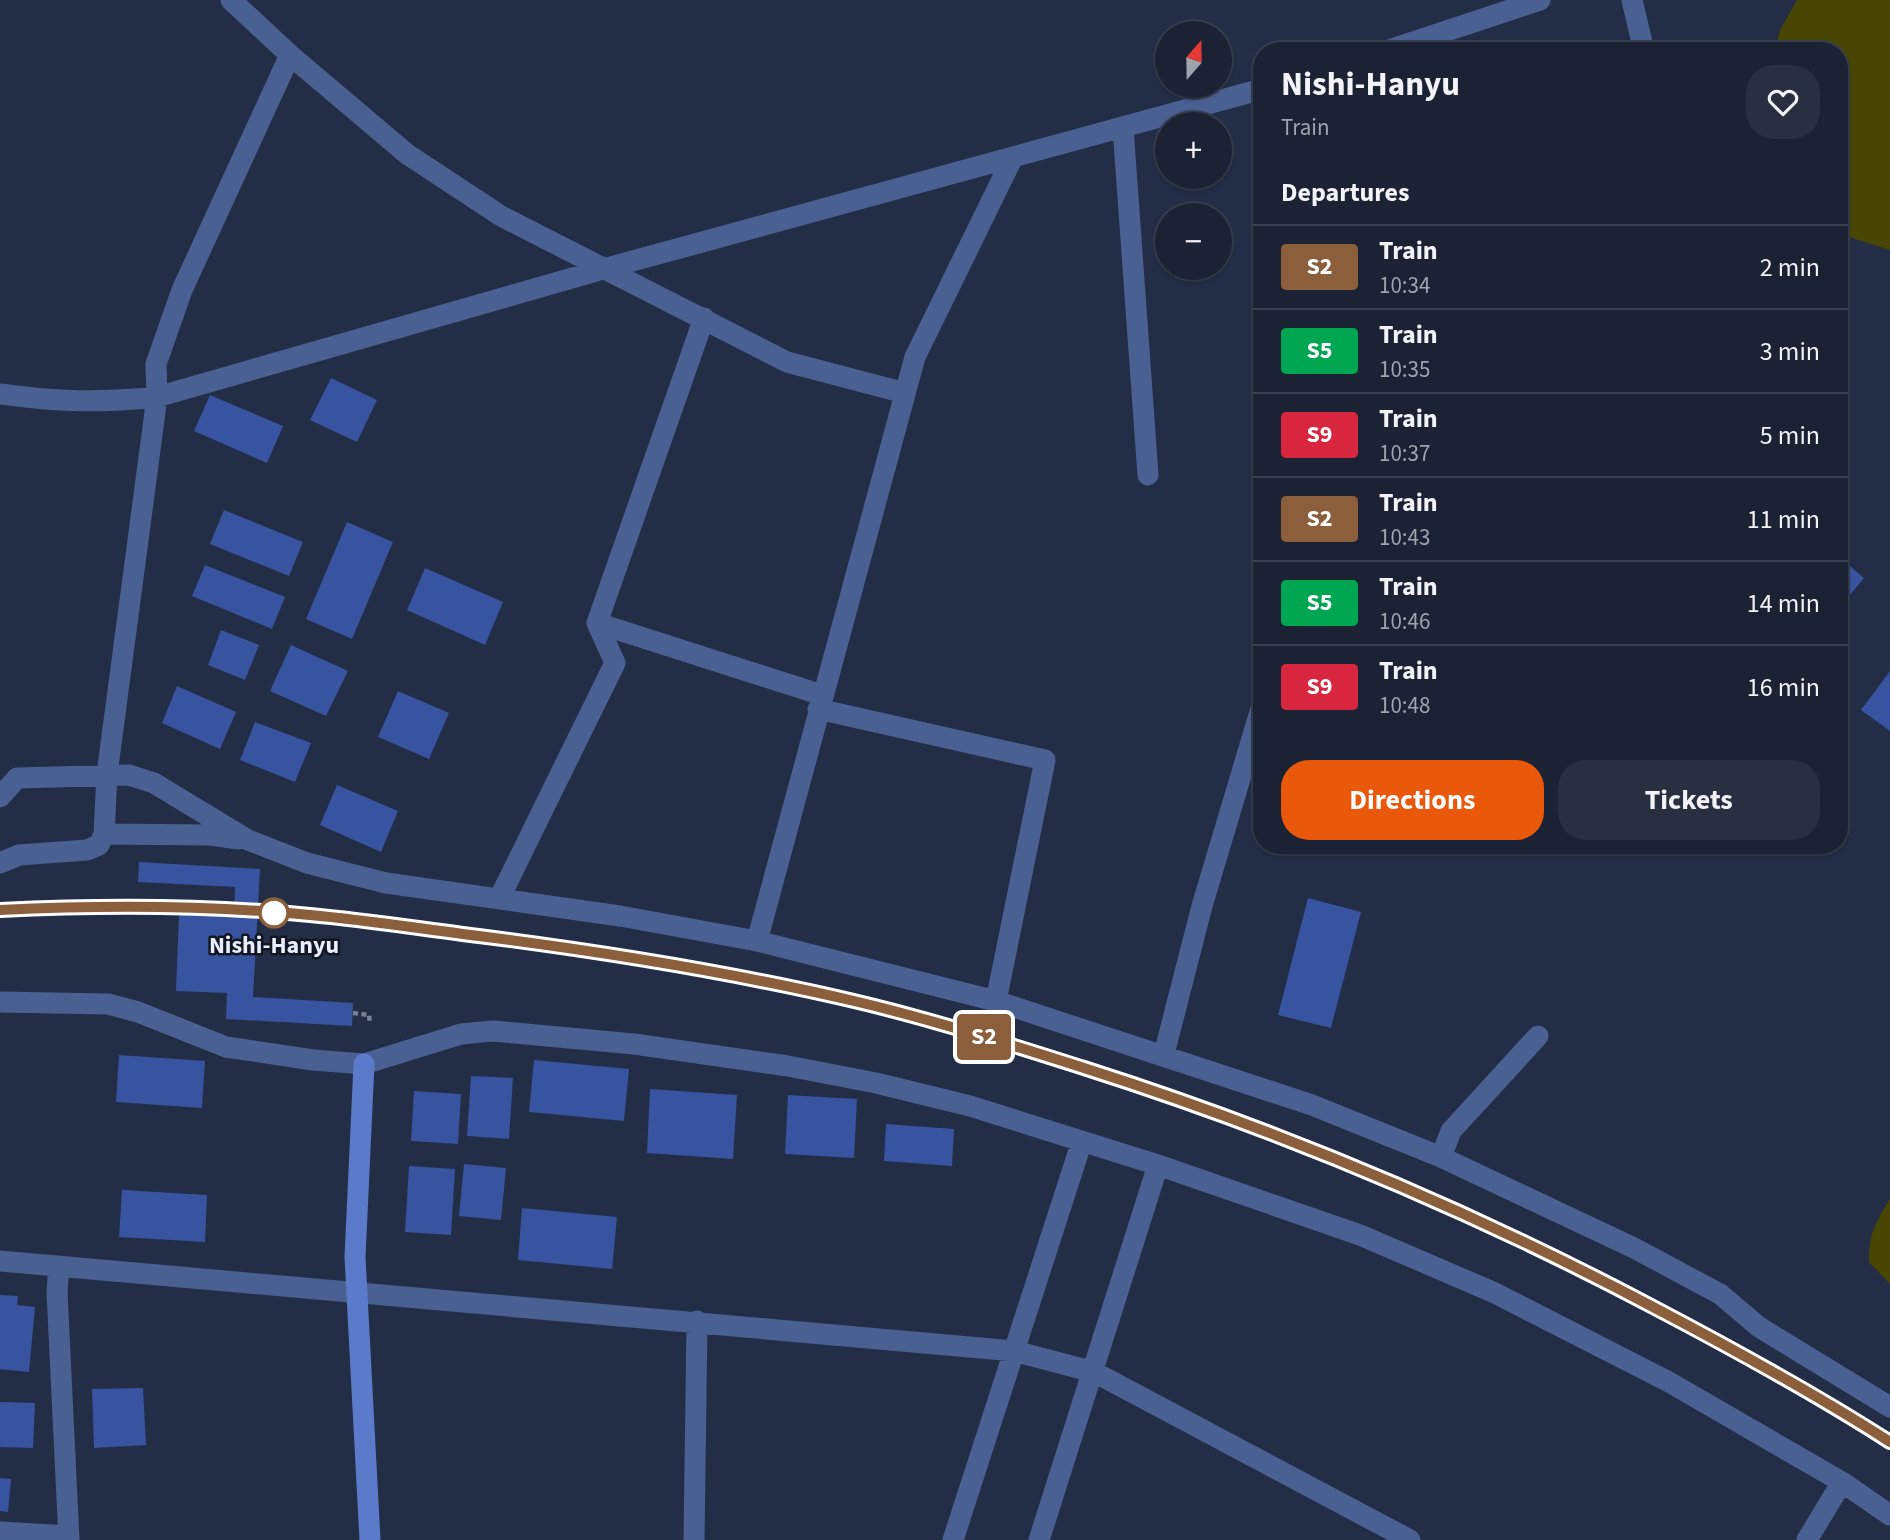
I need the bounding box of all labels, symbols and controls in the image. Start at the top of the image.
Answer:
north arrow [1155,21,1232,98]
map controls [1155,21,1232,280]
text: Nishi-Hanyu [1281,61,1460,108]
button: heart [1746,65,1820,139]
text: Train [1281,111,1330,144]
button: + [1155,112,1232,189]
text: Departures [1281,174,1409,211]
button: − [1155,203,1232,280]
text: Train [1379,232,1438,269]
text: S2 [1306,249,1333,284]
text: 2 min [1760,249,1820,286]
text: 10:34 [1379,269,1430,302]
text: Train [1379,316,1438,353]
text: S5 [1306,333,1333,368]
text: 3 min [1760,333,1820,370]
text: 10:35 [1379,353,1430,386]
text: Train [1379,400,1438,437]
text: S9 [1306,417,1333,452]
text: 5 min [1760,417,1820,454]
text: 10:37 [1379,437,1430,470]
text: Train [1379,484,1438,521]
text: S2 [1306,501,1333,536]
text: 11 min [1747,501,1820,538]
text: 10:43 [1379,521,1430,554]
text: Train [1379,568,1438,605]
text: S5 [1306,585,1333,620]
text: 14 min [1747,585,1820,622]
text: 10:46 [1379,605,1430,638]
text: Train [1379,652,1438,689]
text: S9 [1306,669,1333,704]
text: 16 min [1747,669,1820,706]
text: 10:48 [1379,689,1430,722]
button: Directions [1281,760,1544,840]
button: Tickets [1558,760,1820,840]
marker: Nishi-Hanyu [259,898,289,928]
place label: Nishi-Hanyu [209,928,339,963]
line badge: S2 [953,1014,1016,1060]
text: S2 [971,1019,997,1054]

